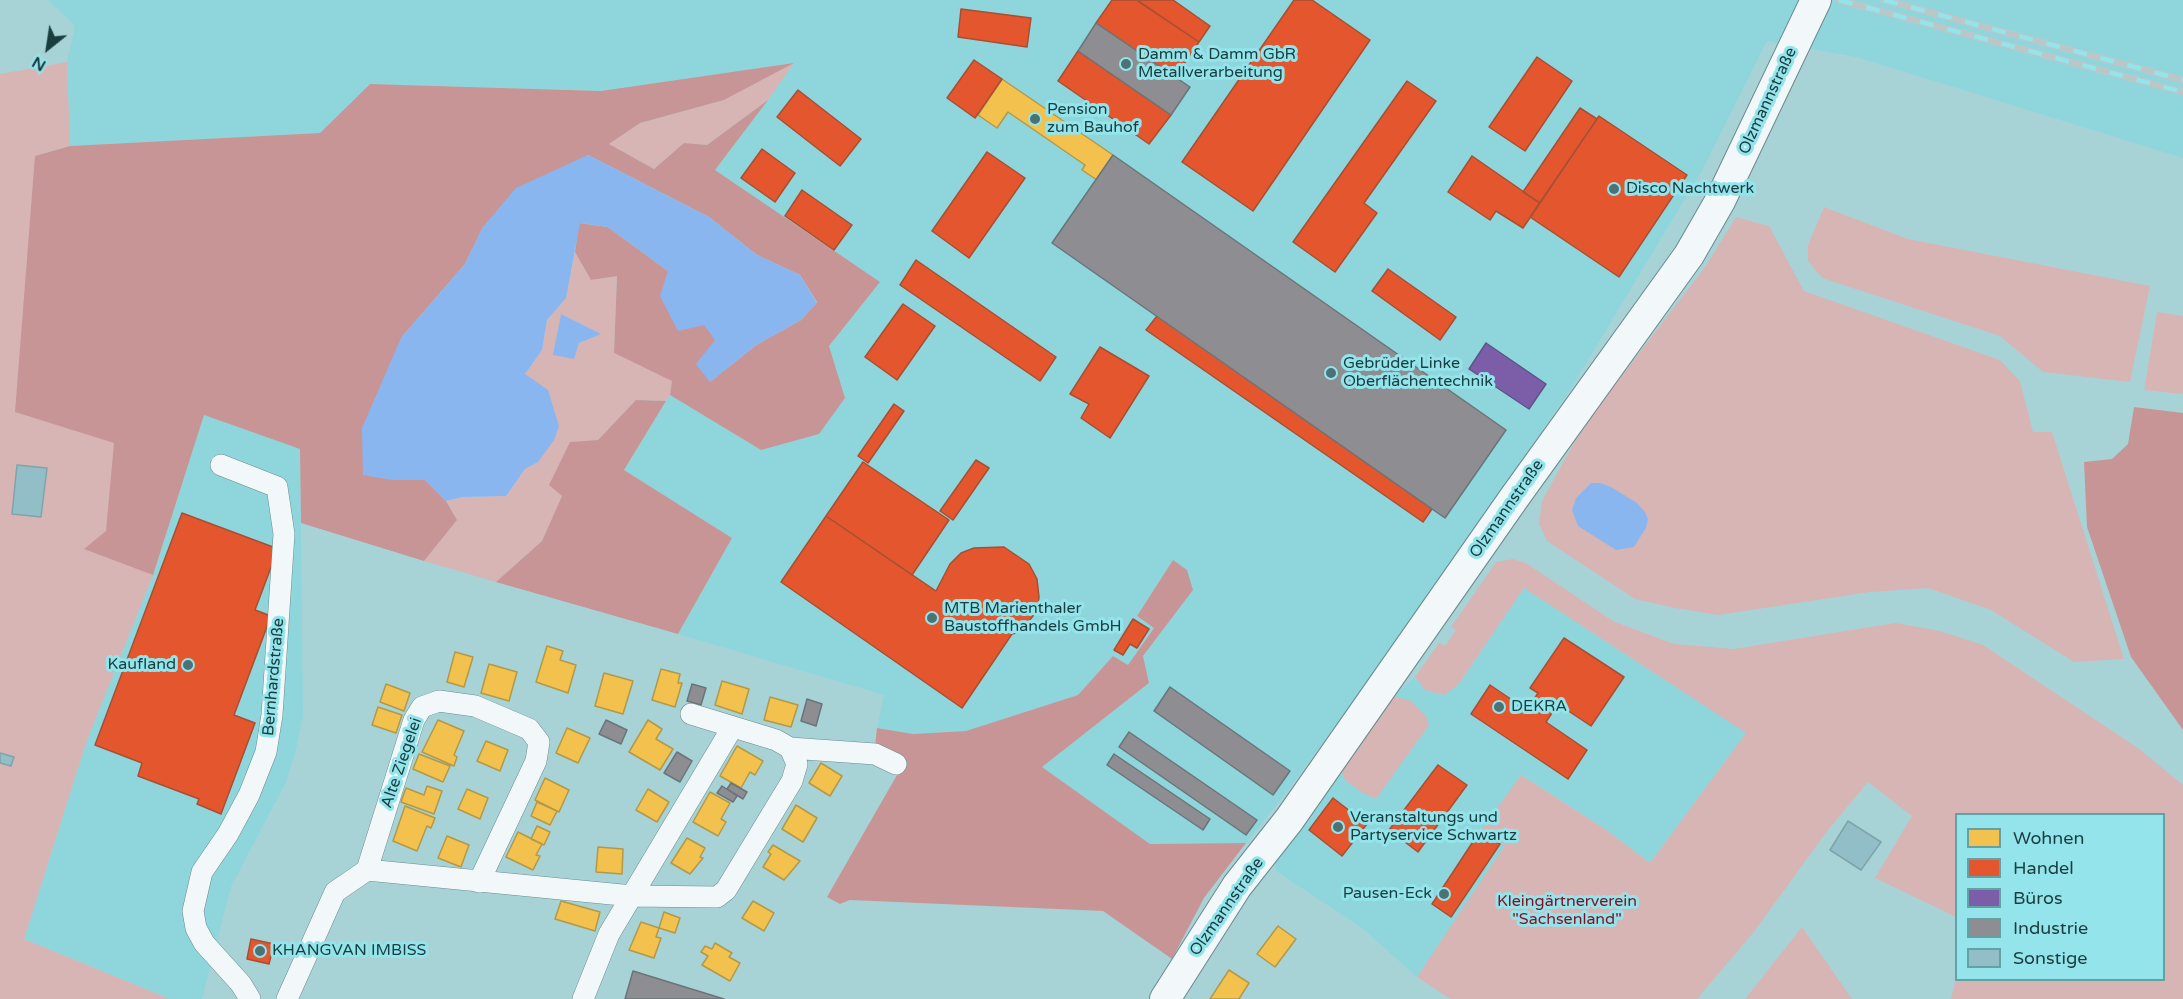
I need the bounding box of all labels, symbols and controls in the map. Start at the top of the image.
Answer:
north arrow [18,18,78,78]
place label: Damm & Damm GbR Metallverarbeitung [1138,45,1296,83]
street label: Olzmannstraße [1735,45,1801,157]
text: N [28,52,50,75]
marker: Damm & Damm GbR Metallverarbeitung [1119,57,1133,71]
place label: Pension zum Bauhof [1047,100,1139,138]
marker: Pension zum Bauhof [1028,112,1042,126]
place label: Disco Nachtwerk [1626,179,1754,199]
marker: Disco Nachtwerk [1607,182,1621,196]
place label: Gebrüder Linke Oberflächentechnik [1343,354,1493,392]
marker: Gebrüder Linke Oberflächentechnik [1324,366,1338,380]
street label: Olzmannstraße [1466,456,1548,562]
place label: MTB Marienthaler Baustoffhandels GmbH [944,599,1122,637]
marker: MTB Marienthaler Baustoffhandels GmbH [925,611,939,625]
street label: Bernhardstraße [259,617,289,737]
place label: Kaufland [108,655,176,675]
marker: Kaufland [181,658,195,672]
place label: DEKRA [1511,697,1567,717]
marker: DEKRA [1492,700,1506,714]
street label: Alte Ziegelei [378,715,426,811]
place label: Veranstaltungs und Partyservice Schwartz [1350,808,1517,846]
legend [1955,813,2165,981]
marker: Veranstaltungs und Partyservice Schwartz [1331,820,1345,834]
text: Wohnen [2013,827,2084,849]
street label: Olzmannstraße [1186,854,1268,960]
text: Handel [2013,857,2074,879]
place label: Pausen-Eck [1343,884,1432,904]
marker: Pausen-Eck [1437,887,1451,901]
text: Büros [2013,887,2063,909]
park label: Kleingärtnerverein "Sachsenland" [1497,892,1637,930]
text: Industrie [2013,917,2088,939]
place label: KHANGVAN IMBISS [272,941,426,961]
marker: KHANGVAN IMBISS [253,944,267,958]
text: Sonstige [2013,947,2087,969]

